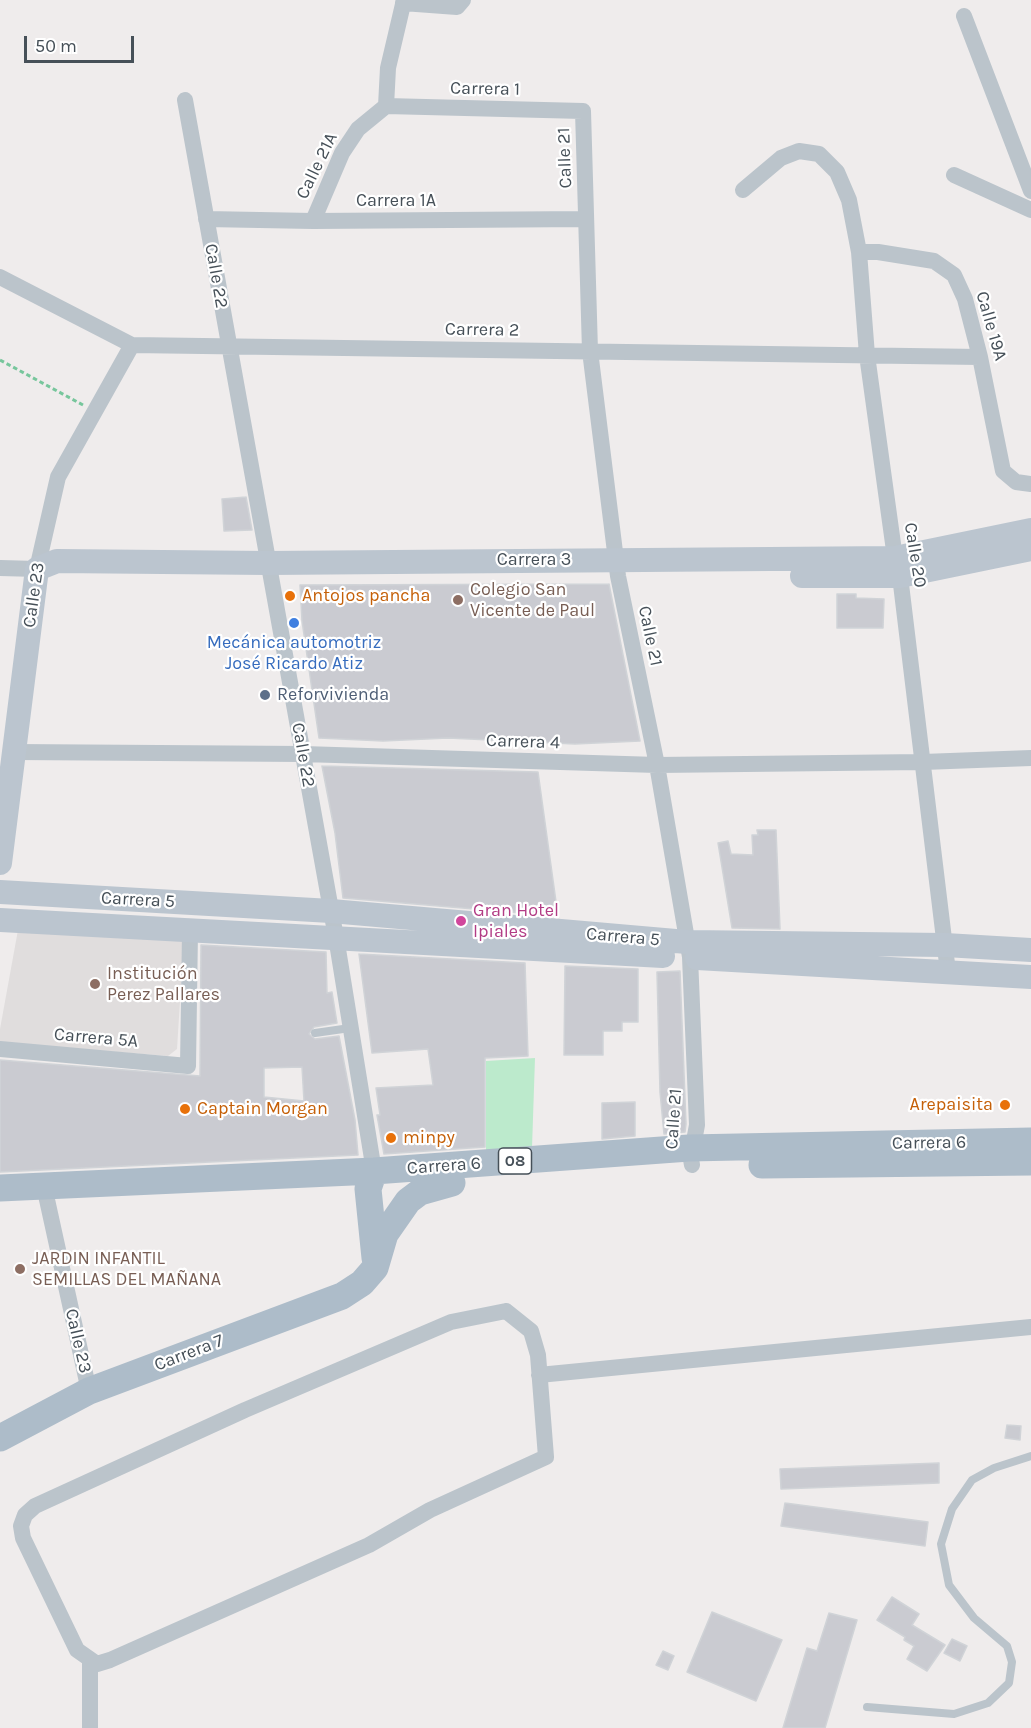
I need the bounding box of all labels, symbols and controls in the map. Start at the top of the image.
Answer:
scale bar [27,24,136,62]
text: 50 m [35,35,77,57]
street label: Carrera 1 [450,78,520,100]
street label: Calle 21 [553,127,577,189]
street label: Calle 21A [292,129,342,203]
street label: Carrera 1A [356,190,436,212]
street label: Calle 22 [200,242,232,310]
street label: Calle 19A [971,289,1011,363]
street label: Carrera 2 [445,319,519,341]
street label: Calle 20 [899,521,931,589]
street label: Carrera 3 [497,549,571,571]
street label: Calle 23 [19,561,49,629]
place label: Colegio San Vicente de Paul [470,579,595,622]
place label: Antojos pancha [302,585,430,607]
marker: Antojos pancha [283,589,297,603]
marker: Colegio San Vicente de Paul [451,593,465,607]
street label: Calle 21 [633,604,667,668]
marker: Mecánica automotriz José Ricardo Atiz [287,616,301,630]
place label: Mecánica automotriz José Ricardo Atiz [207,632,381,674]
place label: Reforvivienda [277,684,389,706]
marker: Reforvivienda [258,688,272,702]
street label: Calle 22 [287,721,319,789]
street label: Carrera 4 [486,730,560,754]
street label: Carrera 5 [100,887,176,913]
place label: Gran Hotel Ipiales [473,900,559,942]
marker: Gran Hotel Ipiales [454,914,468,928]
street label: Carrera 5 [585,923,661,951]
place label: Institución Perez Pallares [107,963,220,1006]
marker: Institución Perez Pallares [88,977,102,991]
street label: Carrera 5A [53,1024,139,1052]
street label: Calle 21 [661,1088,687,1150]
place label: Arepaisita [910,1094,993,1116]
place label: Captain Morgan [197,1098,328,1120]
marker: Arepaisita [998,1098,1012,1112]
marker: Captain Morgan [178,1102,192,1116]
place label: minpy [403,1127,455,1149]
marker: minpy [384,1131,398,1145]
street label: Carrera 6 [892,1132,966,1154]
road number: 08 [498,1148,532,1174]
street label: Carrera 6 [406,1153,482,1179]
place label: JARDIN INFANTIL SEMILLAS DEL MAÑANA [32,1248,221,1290]
marker: JARDIN INFANTIL SEMILLAS DEL MAÑANA [13,1262,27,1276]
street label: Calle 23 [60,1307,96,1375]
street label: Carrera 7 [151,1330,227,1376]

